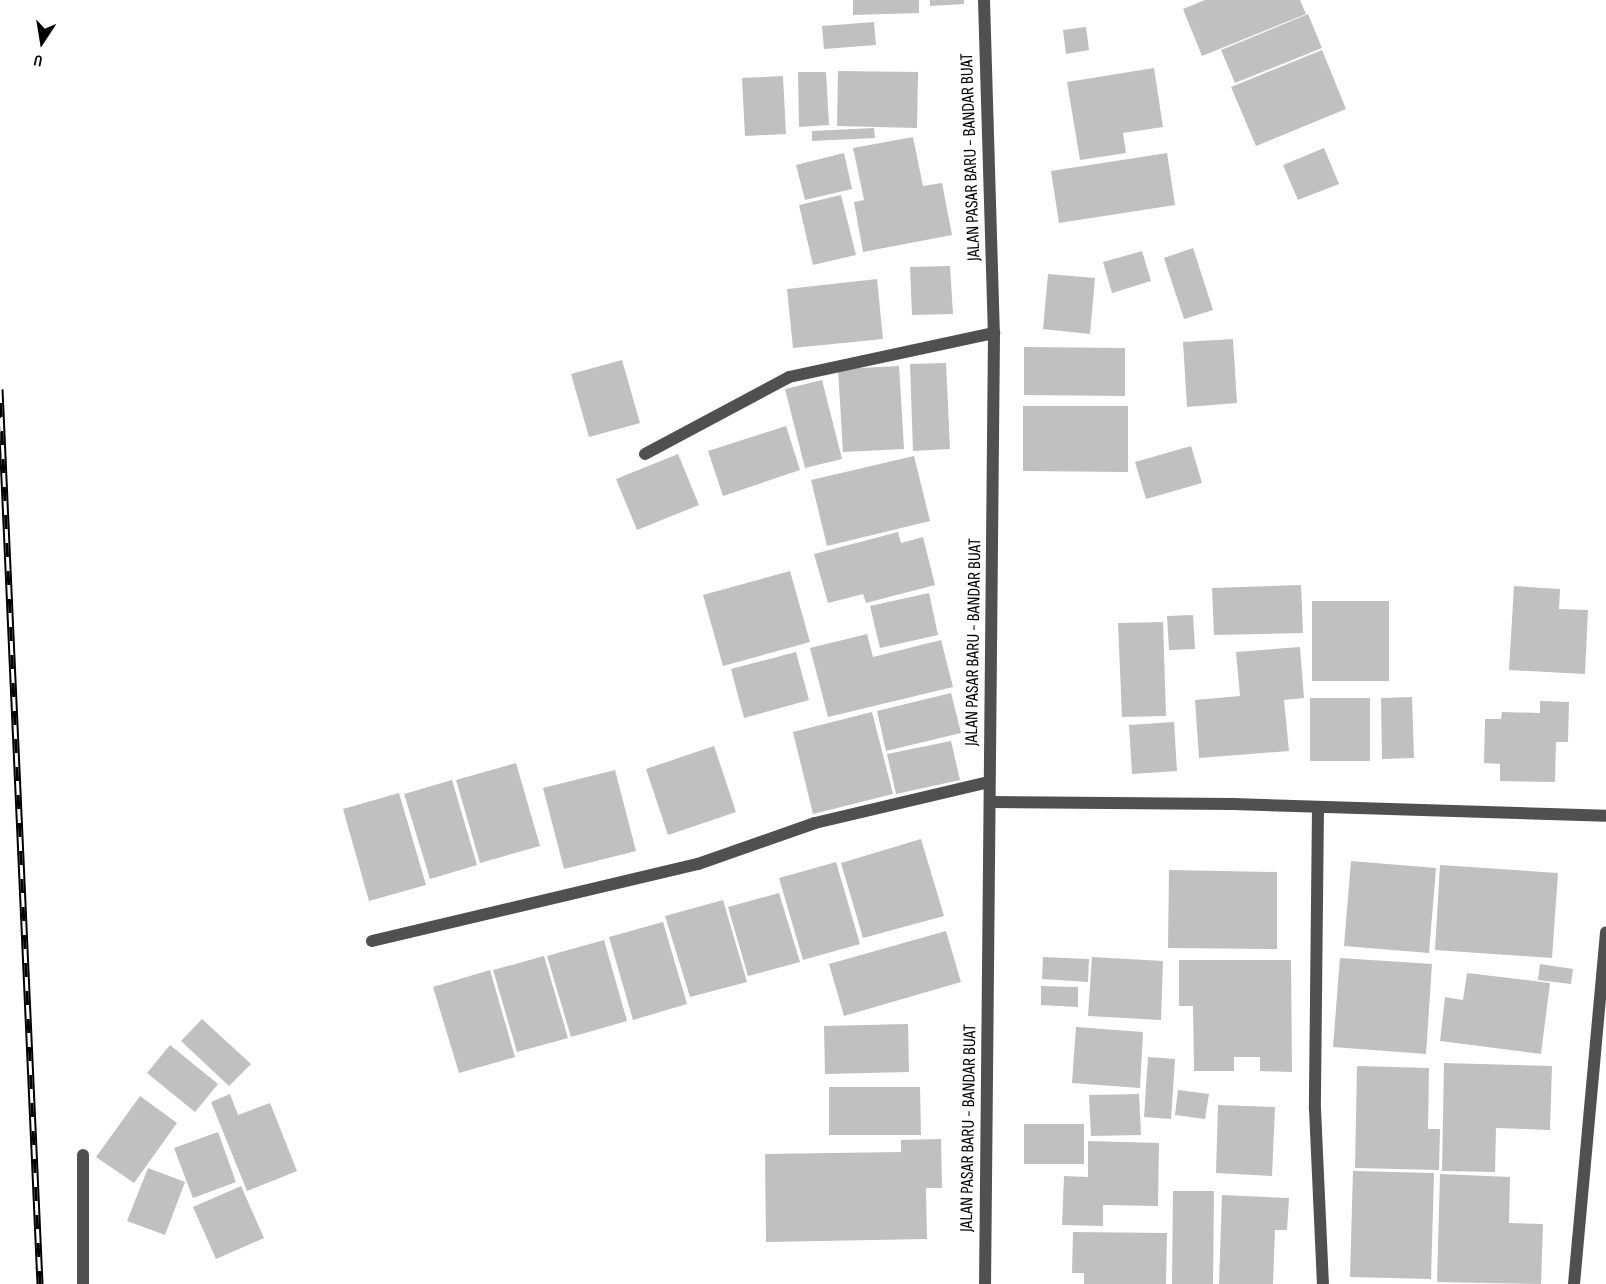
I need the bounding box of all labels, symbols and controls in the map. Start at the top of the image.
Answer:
north arrow [12,12,72,72]
text: U [32,50,44,70]
street label: JALAN PASAR BARU - BANDAR BUAT [957,53,985,261]
street label: JALAN PASAR BARU - BANDAR BUAT [961,538,987,746]
street label: JALAN PASAR BARU - BANDAR BUAT [956,1024,982,1232]

